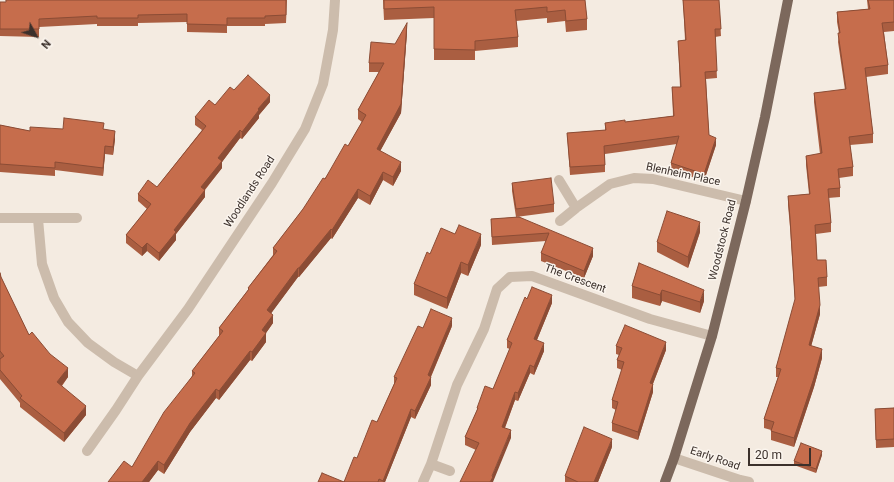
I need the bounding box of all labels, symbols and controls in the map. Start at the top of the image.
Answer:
north arrow [16,16,56,56]
text: N [38,37,53,51]
street label: Woodlands Road [222,154,278,230]
street label: Blenheim Place [645,161,721,189]
street label: Woodstock Road [707,198,739,282]
street label: The Crescent [542,262,608,296]
scale bar [750,440,813,466]
street label: Early Road [688,444,742,474]
text: 20 m [755,448,782,462]

